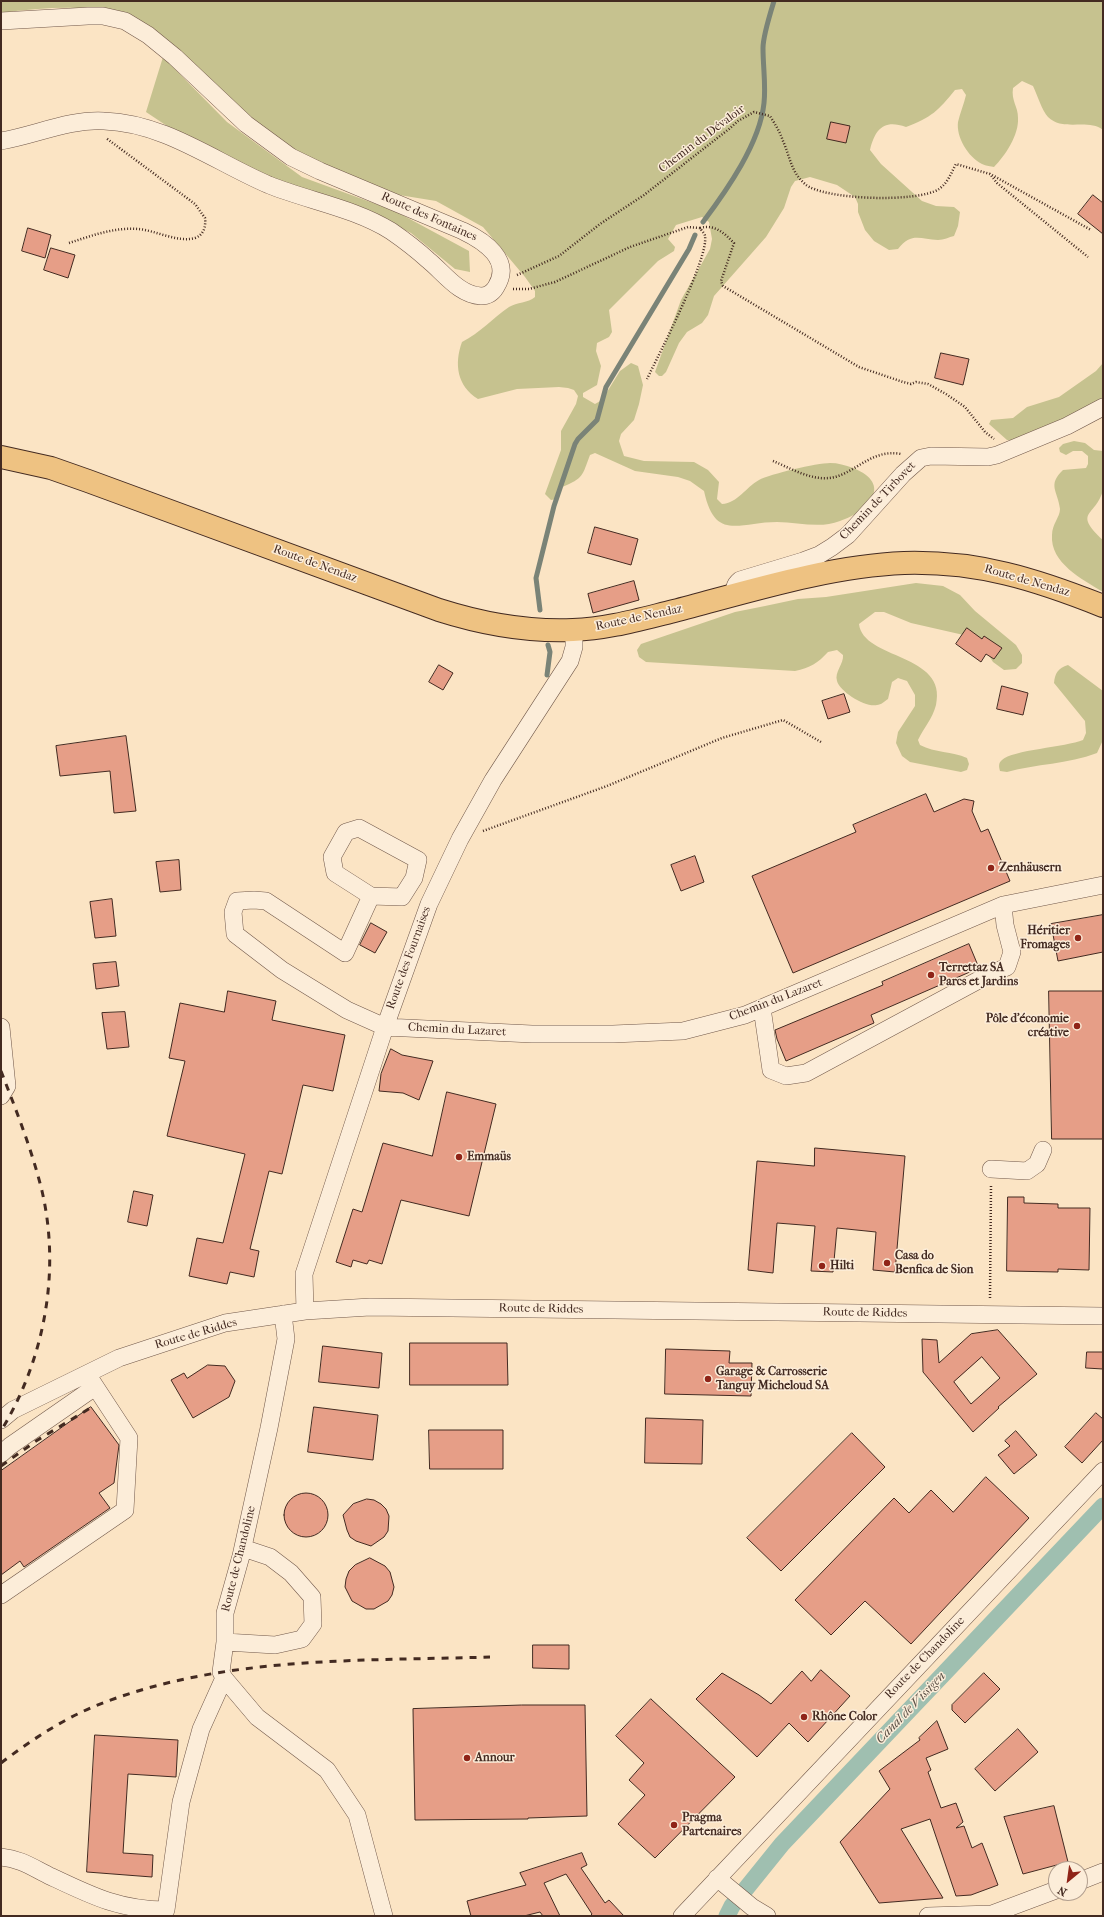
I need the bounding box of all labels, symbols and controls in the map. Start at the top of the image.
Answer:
street label: Chemin du Dévaloir [656,102,748,176]
street label: Route des Fontaines [379,189,479,245]
street label: Chemin de Tirbovet [837,459,919,543]
street label: Route de Nendaz [271,542,359,586]
street label: Route de Nendaz [983,562,1071,600]
street label: Route de Nendaz [594,602,684,634]
place label: Zenhäusern [999,861,1061,875]
marker: Zenhäusern [986,863,996,873]
street label: Route des Fournaises [384,904,434,1012]
place label: Héritier Fromages [1020,924,1070,952]
marker: Héritier Fromages [1073,933,1083,943]
place label: Terrettaz SA Parcs et Jardins [939,961,1018,989]
marker: Terrettaz SA Parcs et Jardins [926,970,936,980]
street label: Chemin du Lazaret [727,976,825,1024]
place label: Pôle d'économie créative [986,1012,1069,1040]
street label: Chemin du Lazaret [407,1020,507,1040]
marker: Pôle d'économie créative [1072,1021,1082,1031]
place label: Emmaüs [467,1150,511,1164]
marker: Emmaüs [454,1152,464,1162]
place label: Casa do Benfica de Sion [895,1249,973,1277]
marker: Casa do Benfica de Sion [882,1258,892,1268]
place label: Hilti [830,1259,854,1273]
marker: Hilti [817,1261,827,1271]
street label: Route de Riddes [499,1301,583,1317]
street label: Route de Riddes [823,1305,907,1321]
street label: Route de Riddes [153,1315,239,1353]
place label: Garage & Carrosserie Tanguy Micheloud SA [716,1365,829,1393]
marker: Garage & Carrosserie Tanguy Micheloud SA [703,1374,713,1384]
street label: Route de Chandoline [219,1505,259,1613]
street label: Route de Chandoline [882,1614,968,1702]
water label: Canal de Vissigen [873,1669,949,1747]
place label: Rhône Color [812,1710,877,1724]
marker: Rhône Color [799,1712,809,1722]
place label: Annour [475,1751,515,1765]
marker: Annour [462,1753,472,1763]
place label: Pragma Partenaires [682,1811,742,1839]
marker: Pragma Partenaires [669,1820,679,1830]
north arrow [1048,1861,1088,1901]
text: N [1056,1883,1069,1899]

